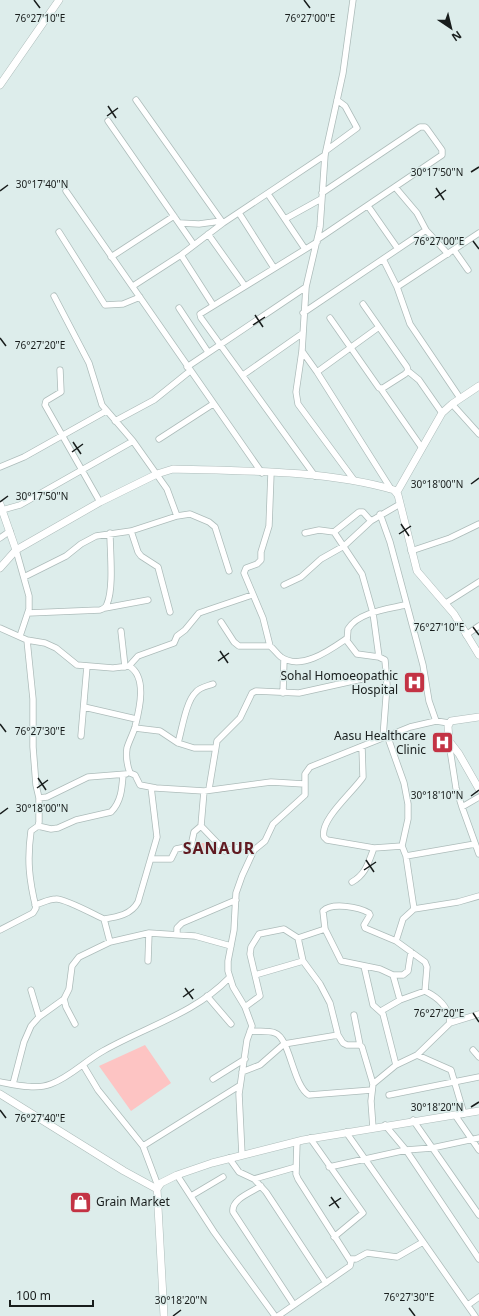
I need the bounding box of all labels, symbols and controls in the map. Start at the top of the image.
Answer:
north arrow [431,8,471,48]
text: 76°27'10"E [15,11,65,25]
text: 76°27'00"E [285,11,335,25]
text: N [449,28,465,45]
text: 30°17'50"N [411,165,463,179]
text: 30°17'40"N [16,177,68,191]
text: 76°27'00"E [414,234,464,248]
text: 76°27'20"E [15,338,65,352]
text: 30°18'00"N [411,477,463,491]
text: 30°17'50"N [16,489,68,503]
text: 76°27'10"E [414,620,464,634]
place label: Sohal Homoeopathic Hospital [280,667,398,698]
hospital icon: Sohal Homoeopathic Hospital [401,670,427,696]
text: 76°27'30"E [15,724,65,738]
place label: Aasu Healthcare Clinic [334,727,426,758]
hospital icon: Aasu Healthcare Clinic [429,730,455,756]
text: 30°18'10"N [411,788,463,802]
text: 30°18'00"N [16,801,68,815]
district label: SANAUR [183,837,255,859]
text: 76°27'20"E [414,1006,464,1020]
text: 30°18'20"N [411,1100,463,1114]
text: 76°27'40"E [15,1111,65,1125]
shop icon: Grain Market [67,1189,93,1215]
place label: Grain Market [96,1193,171,1210]
scale bar [10,1282,93,1308]
text: 100 m [16,1287,51,1304]
text: 76°27'30"E [384,1290,434,1304]
text: 30°18'20"N [155,1293,207,1307]

